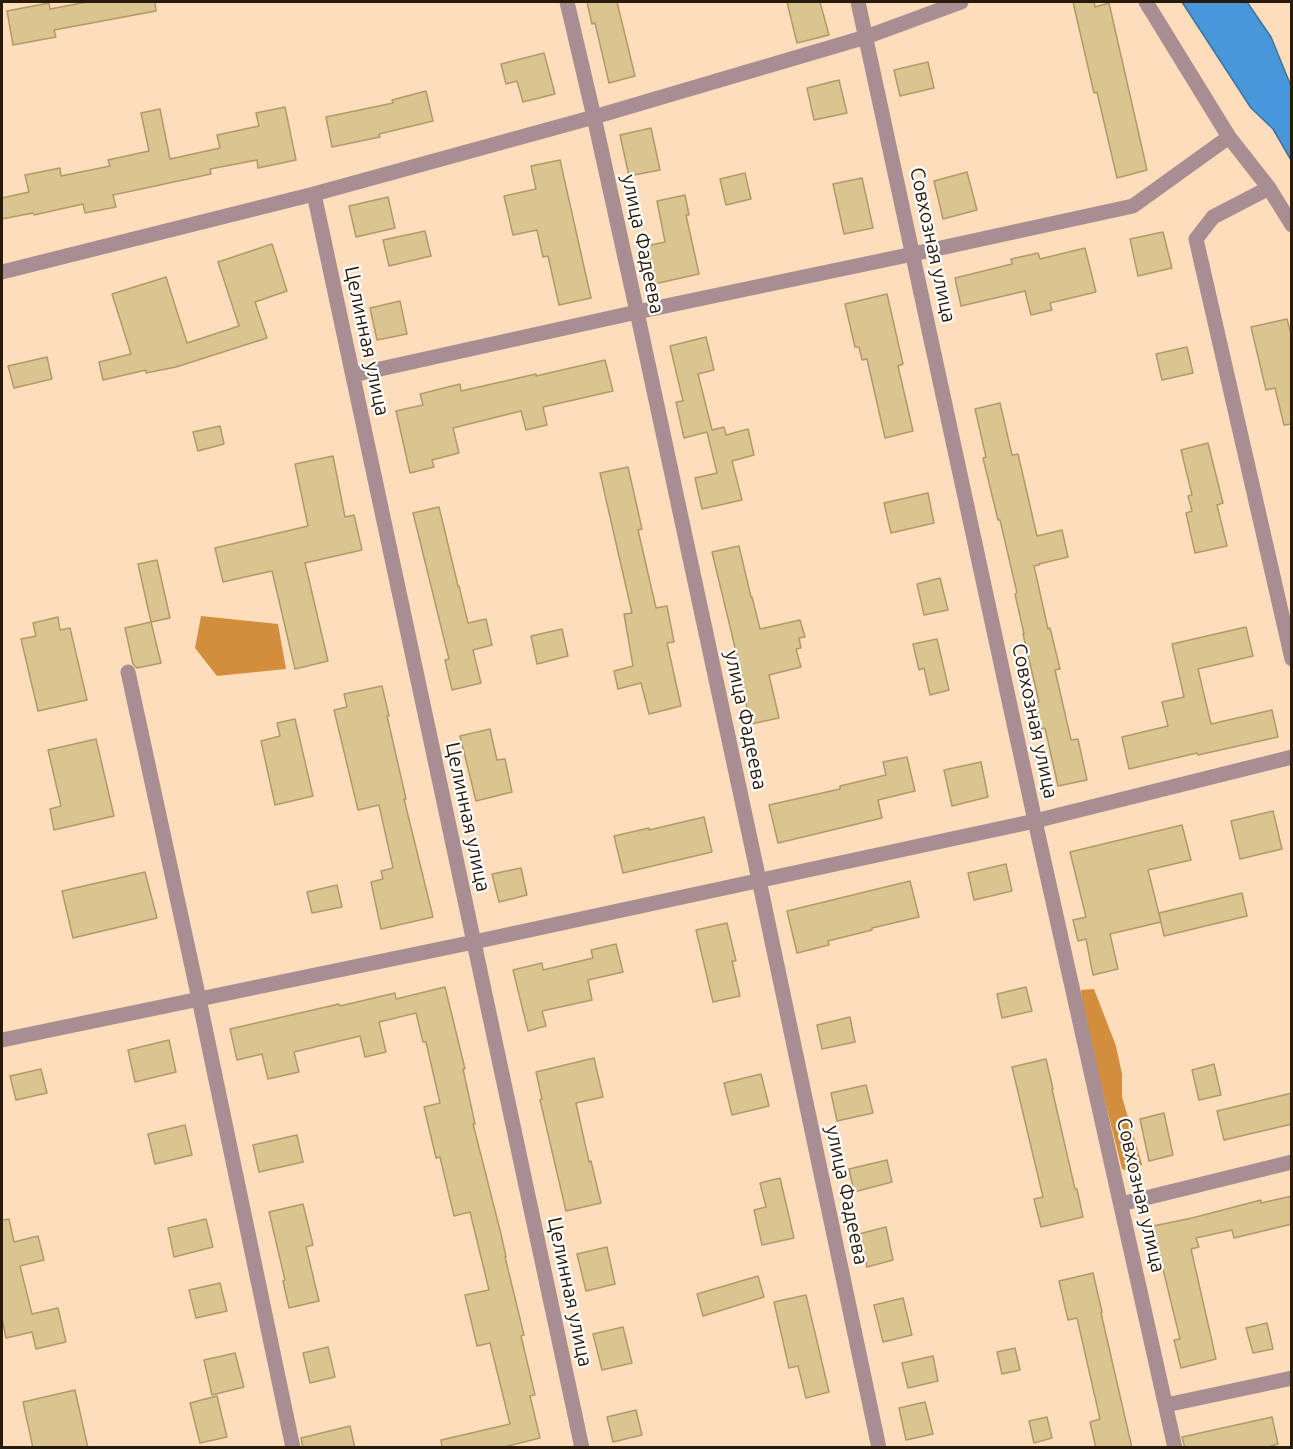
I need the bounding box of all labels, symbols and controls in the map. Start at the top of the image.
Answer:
street label: Совхозная улица [905,165,961,325]
street label: улица Фадеева [617,172,669,316]
street label: Целинная улица [339,264,395,418]
street label: Совхозная улица [1007,641,1063,801]
street label: улица Фадеева [720,648,772,792]
street label: Целинная улица [440,740,496,894]
street label: Совхозная улица [1112,1115,1170,1275]
street label: улица Фадеева [821,1123,873,1267]
street label: Целинная улица [542,1215,598,1369]

